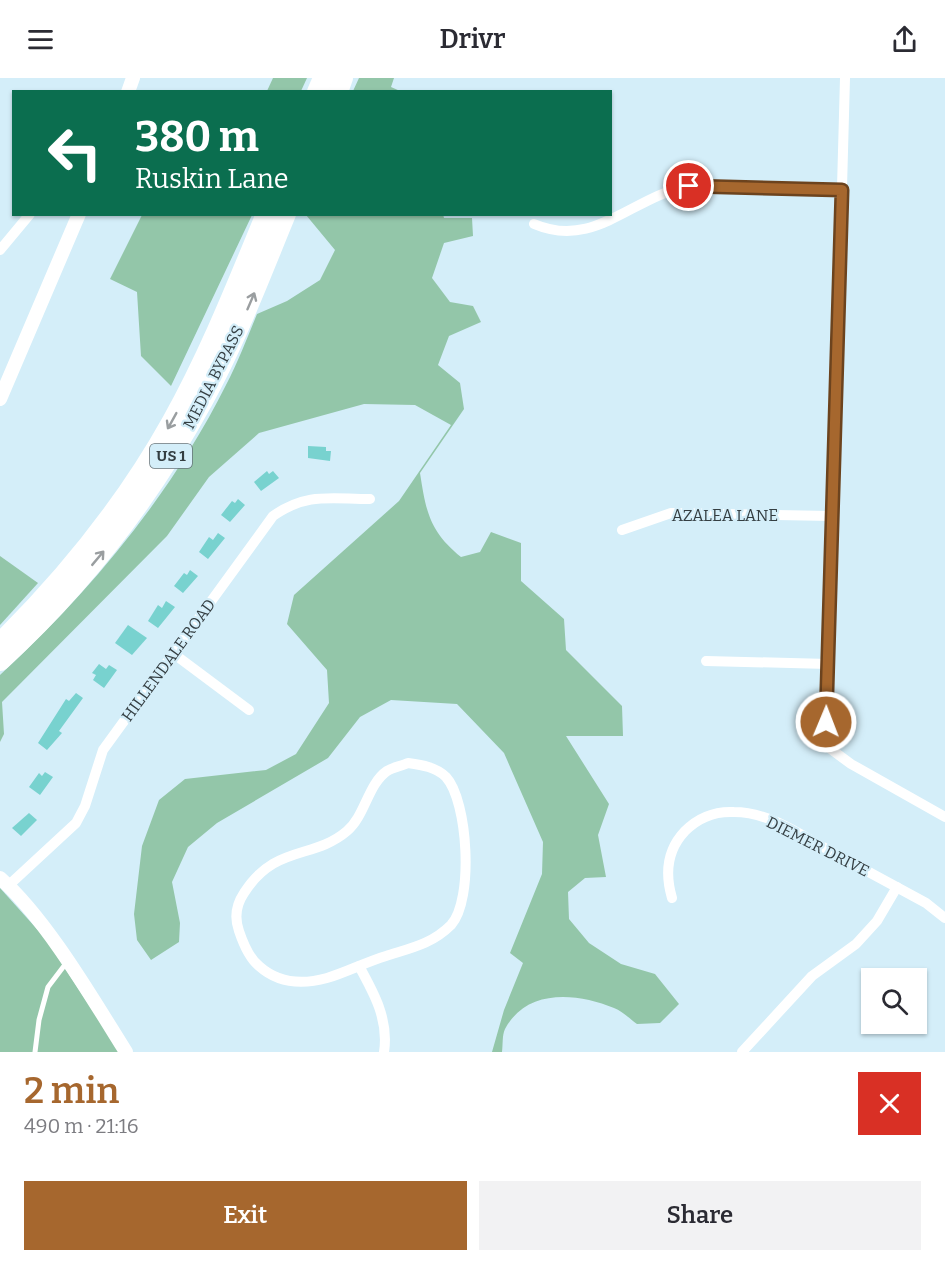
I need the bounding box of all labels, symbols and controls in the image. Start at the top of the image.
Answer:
icon: menu [24,23,57,56]
text: Drivr [440,23,505,55]
icon: share [888,23,921,56]
text: 380 m [135,112,259,162]
icon: left [36,114,114,192]
pin [663,160,714,211]
text: Ruskin Lane [135,163,289,195]
icon: arrive [672,169,705,202]
one-way arrow [245,292,257,310]
street label: MEDIA BYPASS [179,322,248,432]
one-way arrow [166,412,178,429]
road number: US 1 [150,444,192,468]
street label: AZALEA LANE [672,506,778,525]
one-way arrow [91,550,104,566]
street label: HILLENDALE ROAD [118,595,219,725]
position arrow [794,690,858,754]
street label: DIEMER DRIVE [763,812,872,881]
map controls [861,968,927,1034]
button: search [861,968,927,1034]
text: 2 min [24,1069,119,1113]
button: close [858,1072,921,1135]
text: 490 m · 21:16 [24,1114,139,1138]
button: Exit [24,1181,467,1250]
button: Share [479,1181,921,1250]

